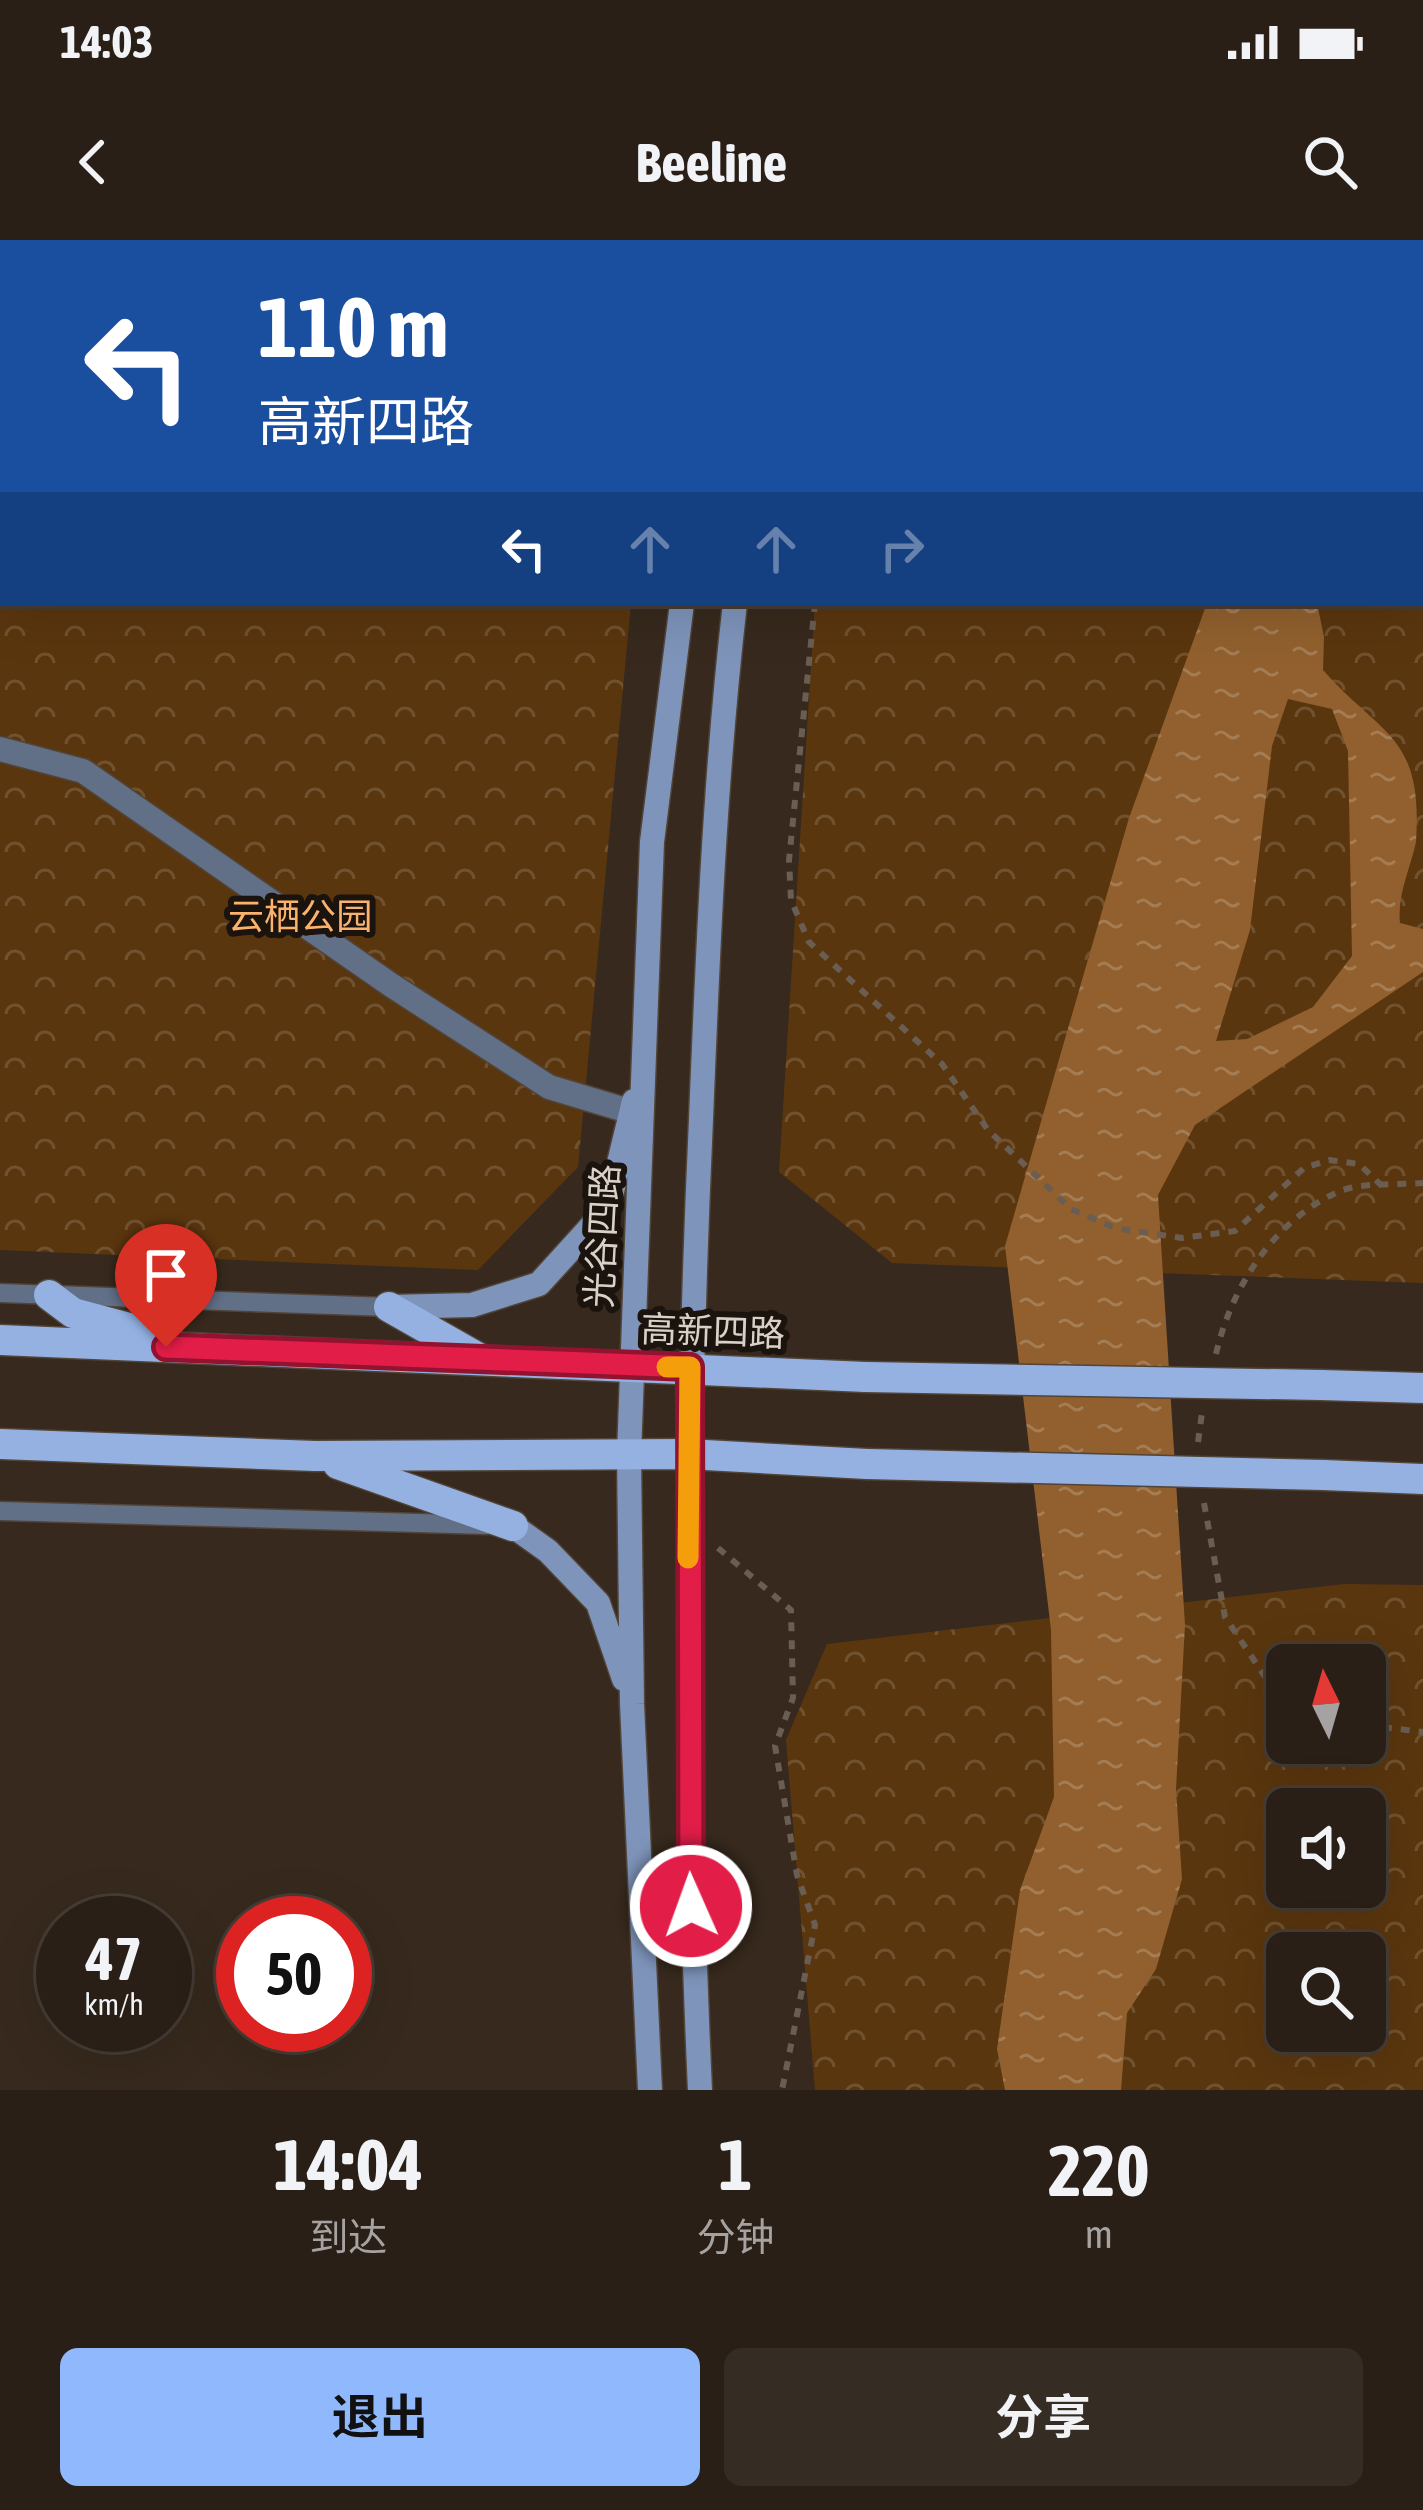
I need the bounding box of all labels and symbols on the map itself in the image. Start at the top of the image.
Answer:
park label: 云栖公园 [228,895,372,937]
street label: 光谷四路 [577,1163,627,1309]
pin [115,1224,217,1347]
street label: 高新四路 [640,1307,786,1355]
north arrow [1266,1644,1386,1764]
position arrow [628,1843,754,1969]
speed limit sign: 50 [216,1896,372,2052]

